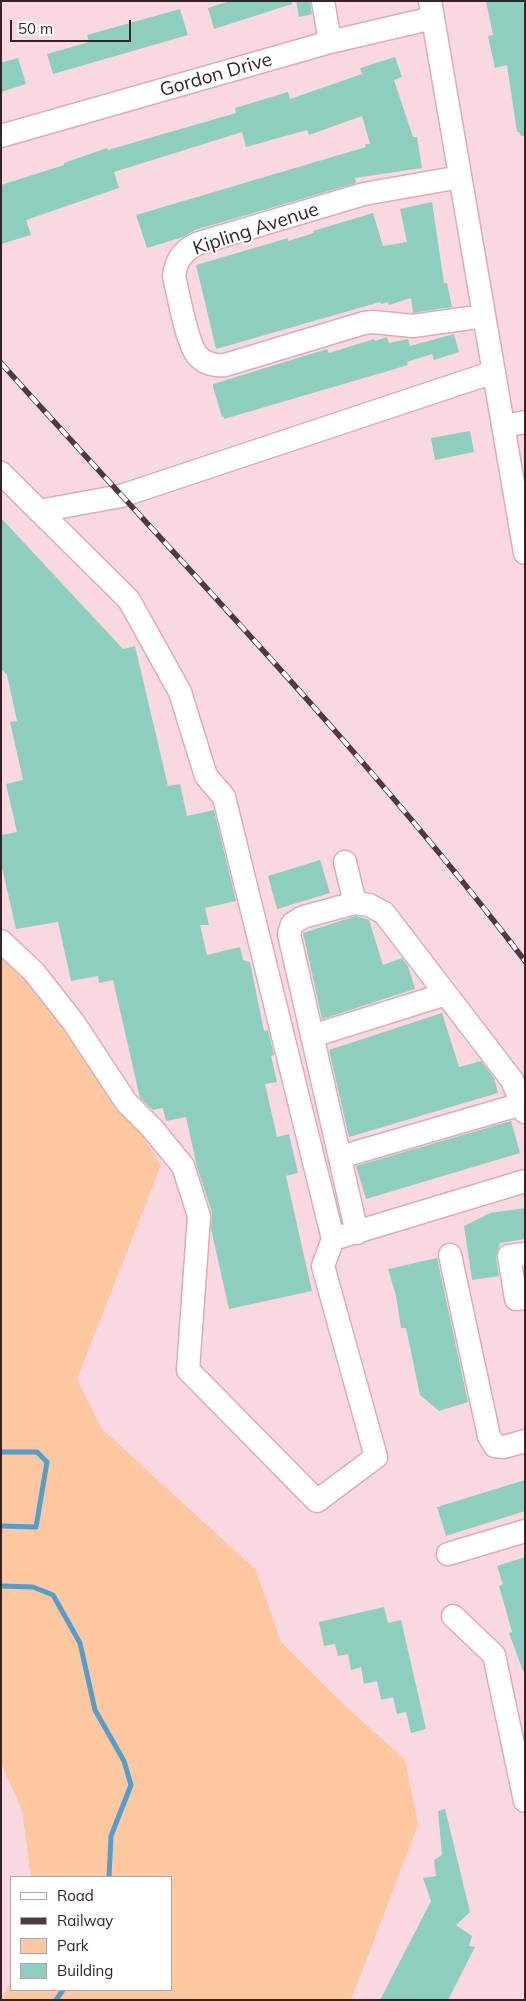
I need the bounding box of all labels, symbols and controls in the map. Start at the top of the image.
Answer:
scale bar [12,10,134,42]
text: 50 m [18,19,53,38]
street label: Gordon Drive [157,48,275,102]
street label: Kipling Avenue [190,198,322,260]
legend [10,1876,172,1991]
text: Road [57,1886,94,1905]
text: Railway [57,1911,113,1930]
text: Park [57,1936,89,1955]
text: Building [57,1961,113,1980]

